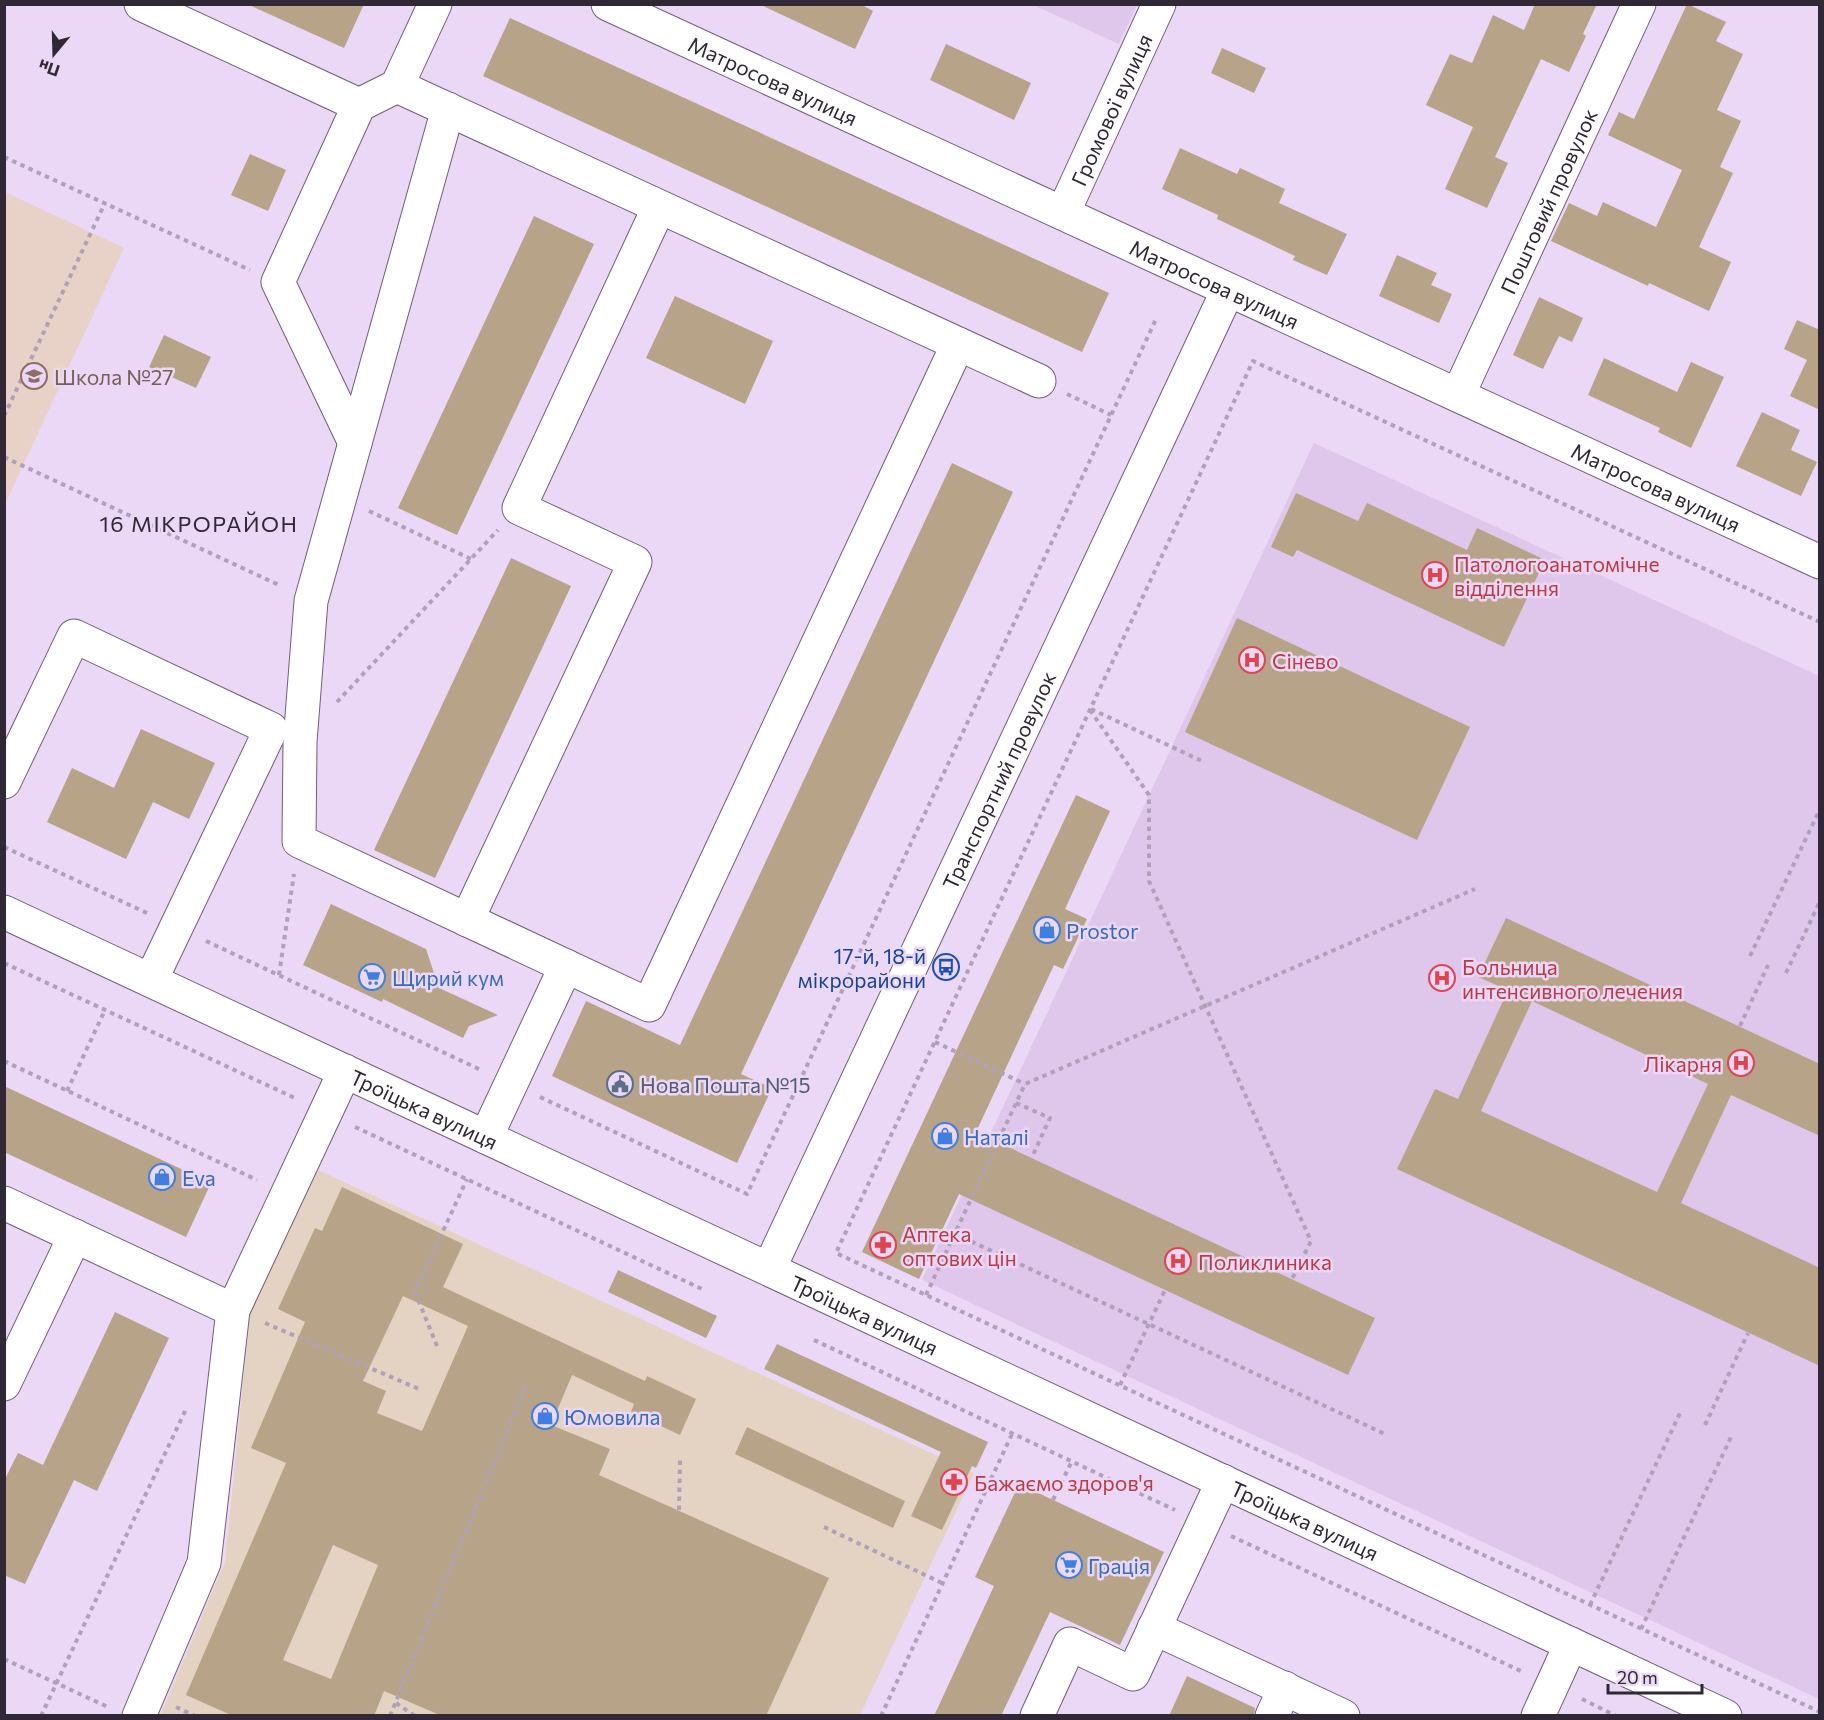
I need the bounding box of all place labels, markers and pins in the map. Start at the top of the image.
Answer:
school or university icon: Школа №27 [19,361,49,391]
place label: Школа №27 [54,364,173,389]
place label: Патологоанатомічне відділення [1454,551,1659,600]
hospital icon: Патологоанатомічне відділення [1420,560,1450,590]
hospital icon: Сінево [1237,645,1267,675]
place label: Сінево [1272,648,1339,673]
shop icon: Prostor [1032,915,1062,945]
place label: Prostor [1066,918,1138,943]
place label: 17-й, 18-й мікрорайони [798,943,926,992]
bus stop icon: 17-й, 18-й мікрорайони [931,952,961,982]
place label: Больница интенсивного лечения [1462,954,1683,1003]
supermarket icon: Щирий кум [357,962,387,992]
hospital icon: Больница интенсивного лечения [1427,963,1457,993]
place label: Щирий кум [392,965,504,990]
hospital icon: Лікарня [1726,1048,1756,1078]
place label: Лікарня [1643,1051,1722,1076]
public building icon: Нова Пошта №15 [605,1069,635,1099]
place label: Нова Пошта №15 [640,1072,810,1097]
shop icon: Наталі [930,1121,960,1151]
place label: Наталі [964,1124,1029,1149]
shop icon: Eva [147,1162,177,1192]
place label: Eva [182,1165,216,1190]
place label: Аптека оптових цін [902,1221,1017,1270]
pharmacy icon: Аптека оптових цін [868,1230,898,1260]
hospital icon: Поликлиника [1163,1246,1193,1276]
place label: Поликлиника [1198,1249,1332,1274]
shop icon: Юмовила [530,1401,560,1431]
place label: Юмовила [564,1404,660,1429]
pharmacy icon: Бажаємо здоров'я [939,1467,969,1497]
place label: Бажаємо здоров'я [974,1470,1154,1495]
supermarket icon: Грація [1054,1550,1084,1580]
place label: Грація [1088,1553,1150,1578]

